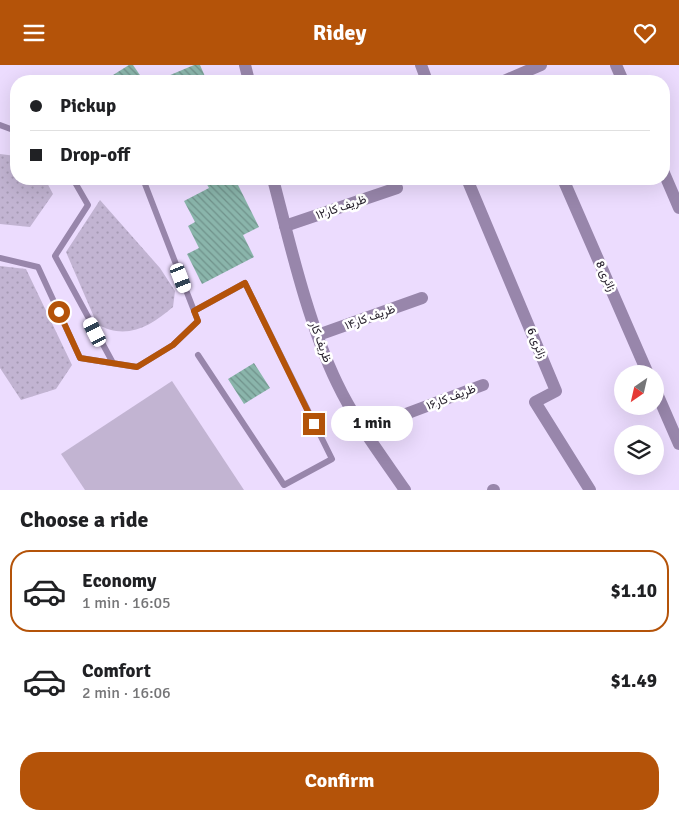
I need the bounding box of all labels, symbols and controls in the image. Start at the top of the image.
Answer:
icon: menu [20,19,48,47]
text: Ridey [313,19,366,46]
icon: heart [631,19,659,47]
text: Pickup [60,94,116,118]
text: Drop-off [60,143,130,167]
street label: ظریف کار۱۲ [314,192,369,223]
street label: 8 زائری [592,259,619,294]
car [168,261,193,295]
route start [48,301,70,323]
street label: ظریف کار۱۴ [343,301,398,334]
car [81,315,108,349]
street label: ظریف کار [306,319,335,365]
street label: 6 زائری [523,326,550,361]
north arrow [614,365,664,415]
map controls [614,365,664,475]
street label: ظریف کار۱۶ [424,381,478,414]
callout: 1 min [332,407,414,441]
route end [303,413,325,435]
text: 1 min [353,413,391,433]
button: layers [614,425,664,475]
text: Choose a ride [20,506,148,533]
icon: car [22,569,67,614]
text: Economy [82,569,156,593]
text: $1.10 [611,579,657,603]
text: 1 min · 16:05 [82,593,171,613]
icon: car [22,659,67,704]
text: Comfort [82,659,151,683]
text: $1.49 [611,669,657,693]
text: 2 min · 16:06 [82,683,171,703]
button: Confirm [20,752,659,810]

